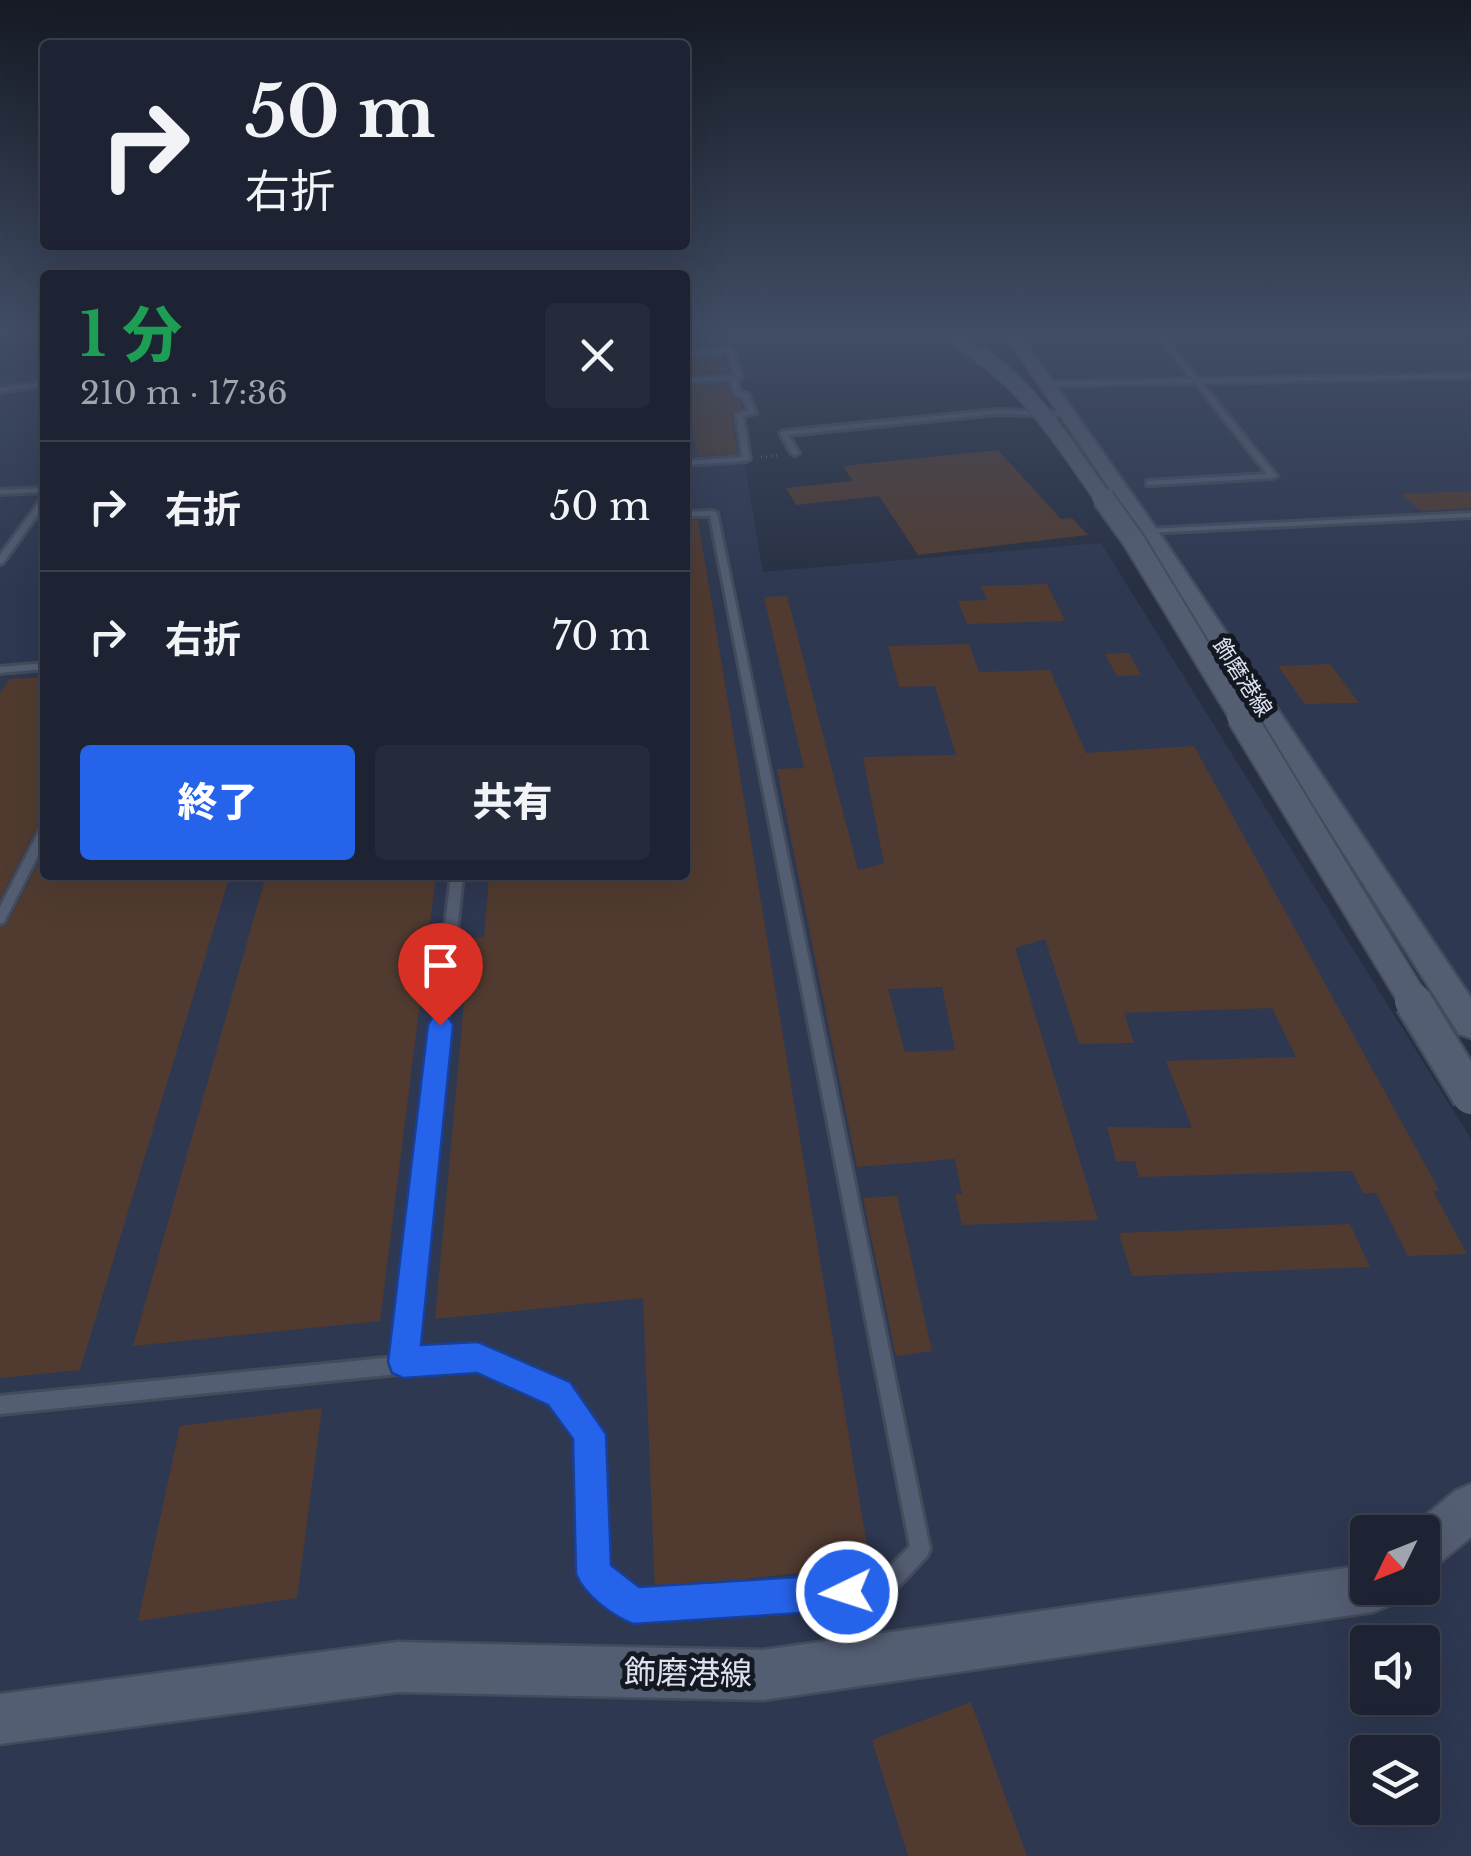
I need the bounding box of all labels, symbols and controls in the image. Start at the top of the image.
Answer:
text: 50 m [245,69,436,156]
icon: right [80,80,210,210]
text: 右折 [245,163,335,219]
text: 1 分 [80,298,182,372]
button: close [545,303,650,408]
text: 210 m · 17:36 [80,373,288,413]
icon: right [80,479,135,534]
text: 50 m [550,483,650,530]
text: 右折 [165,486,241,533]
icon: right [80,609,135,664]
text: 70 m [552,613,650,660]
text: 右折 [165,616,241,663]
street label: 飾磨港線 [1207,633,1278,722]
button: 終了 [80,745,355,860]
button: 共有 [375,745,650,860]
pin [398,923,483,1026]
icon: arrive [413,938,468,993]
north arrow [1350,1515,1440,1605]
map controls [1350,1515,1440,1825]
position arrow [795,1540,899,1644]
button: sound [1350,1625,1440,1715]
street label: 飾磨港線 [624,1652,752,1694]
button: layers [1350,1735,1440,1825]

